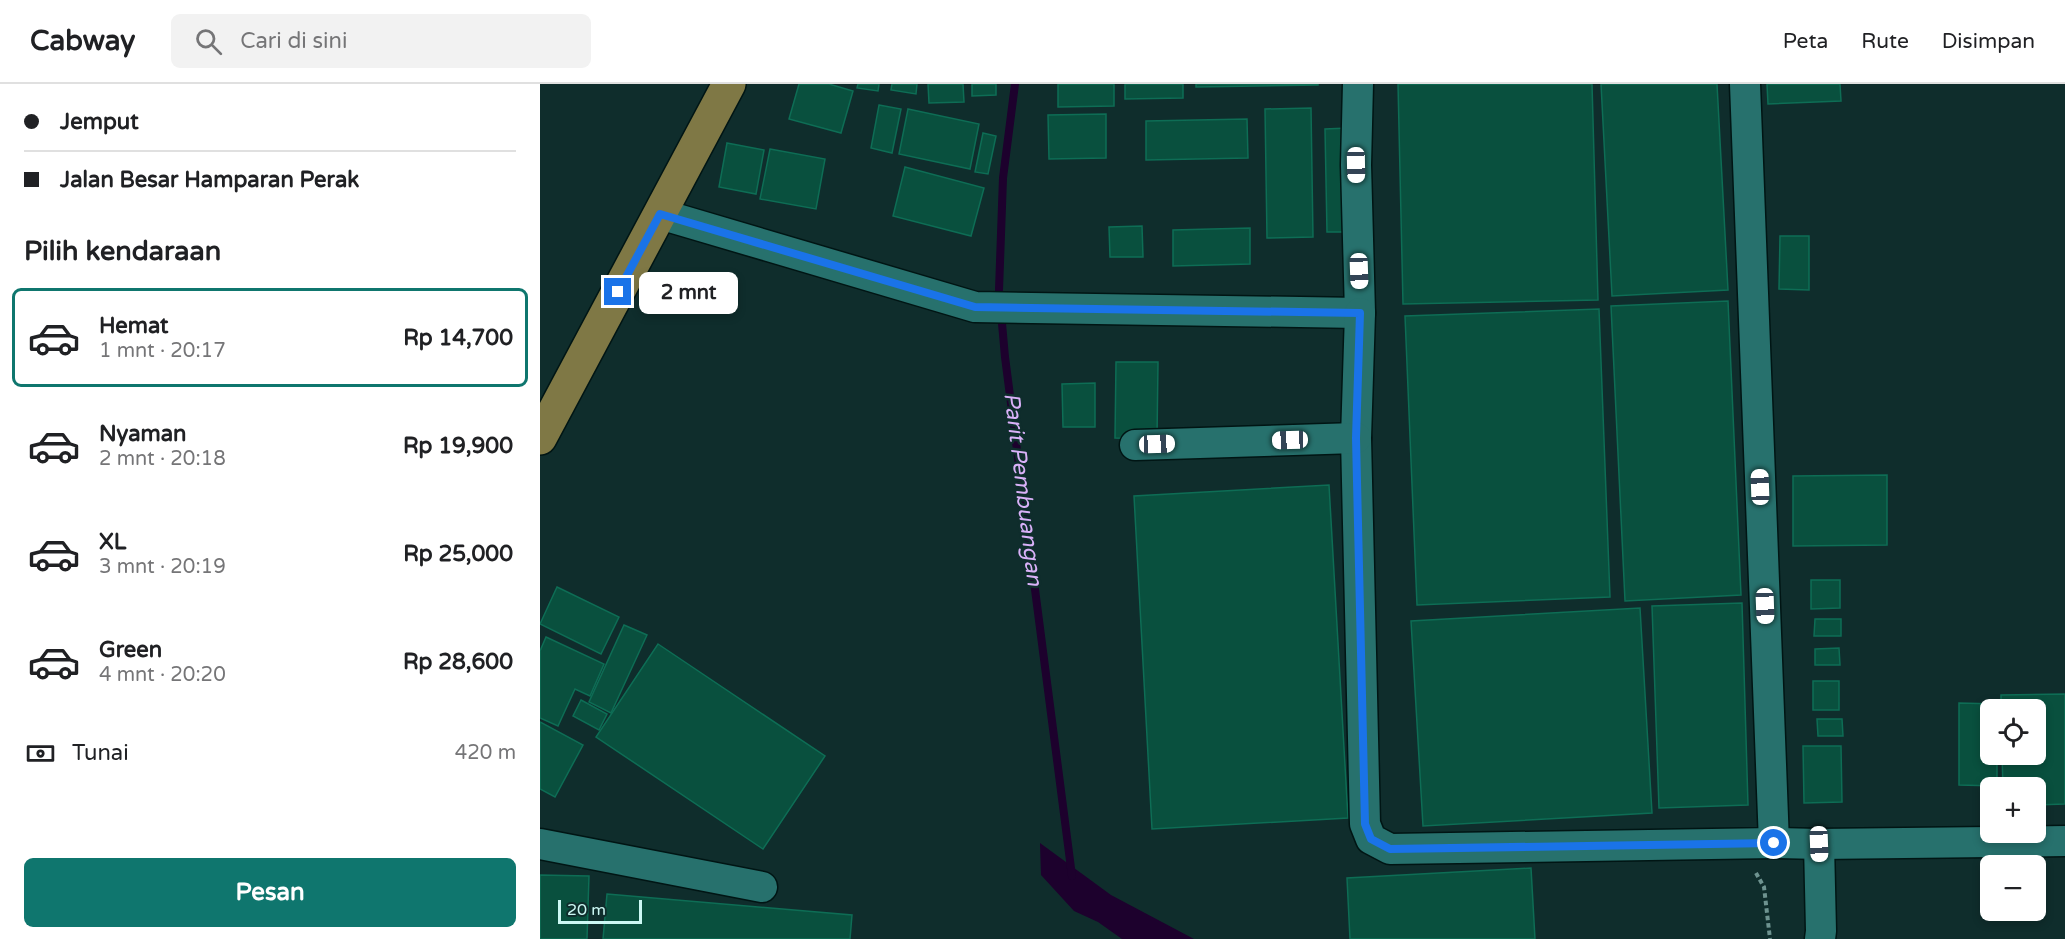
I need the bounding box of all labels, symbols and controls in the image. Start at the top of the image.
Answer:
search box [171,14,591,68]
text: Cabway [30,24,135,58]
icon: search [192,25,225,58]
text: Cari di sini [240,28,347,54]
text: Peta [1783,29,1828,54]
text: Rute [1861,29,1909,54]
text: Disimpan [1942,29,2035,54]
text: Jemput [60,109,139,135]
car [1347,147,1365,183]
text: Jalan Besar Hamparan Perak [60,167,359,193]
text: Pilih kendaraan [24,235,221,268]
car [1349,253,1369,289]
callout: 2 mnt [639,271,738,313]
route end [604,278,631,305]
text: 2 mnt [661,281,716,305]
icon: car [27,311,81,365]
text: Hemat [99,313,168,339]
text: Rp 14,700 [403,325,513,351]
text: 1 mnt · 20:17 [99,339,226,363]
water label: Parit Pembuangan [998,391,1048,588]
icon: car [27,419,81,473]
text: Nyaman [99,421,186,447]
car [1272,430,1308,450]
text: Rp 19,900 [403,433,513,459]
car [1139,434,1175,454]
text: 2 mnt · 20:18 [99,447,226,471]
car [1750,469,1770,505]
icon: car [27,527,81,581]
text: XL [99,529,126,555]
text: Rp 25,000 [403,541,513,567]
text: 3 mnt · 20:19 [99,555,226,579]
car [1755,588,1775,624]
icon: car [27,635,81,689]
text: Green [99,637,162,663]
text: Rp 28,600 [403,649,513,675]
text: 4 mnt · 20:20 [99,663,226,687]
map controls [1980,699,2046,921]
button: locate [1980,699,2046,765]
icon: cash [24,737,57,770]
text: Tunai [72,740,129,766]
text: 420 m [455,741,516,765]
button: + [1980,777,2046,843]
car [1809,826,1829,862]
route start [1760,829,1787,856]
button: − [1980,855,2046,921]
button: Pesan [24,858,516,927]
scale bar [558,897,642,924]
text: 20 m [567,900,606,920]

